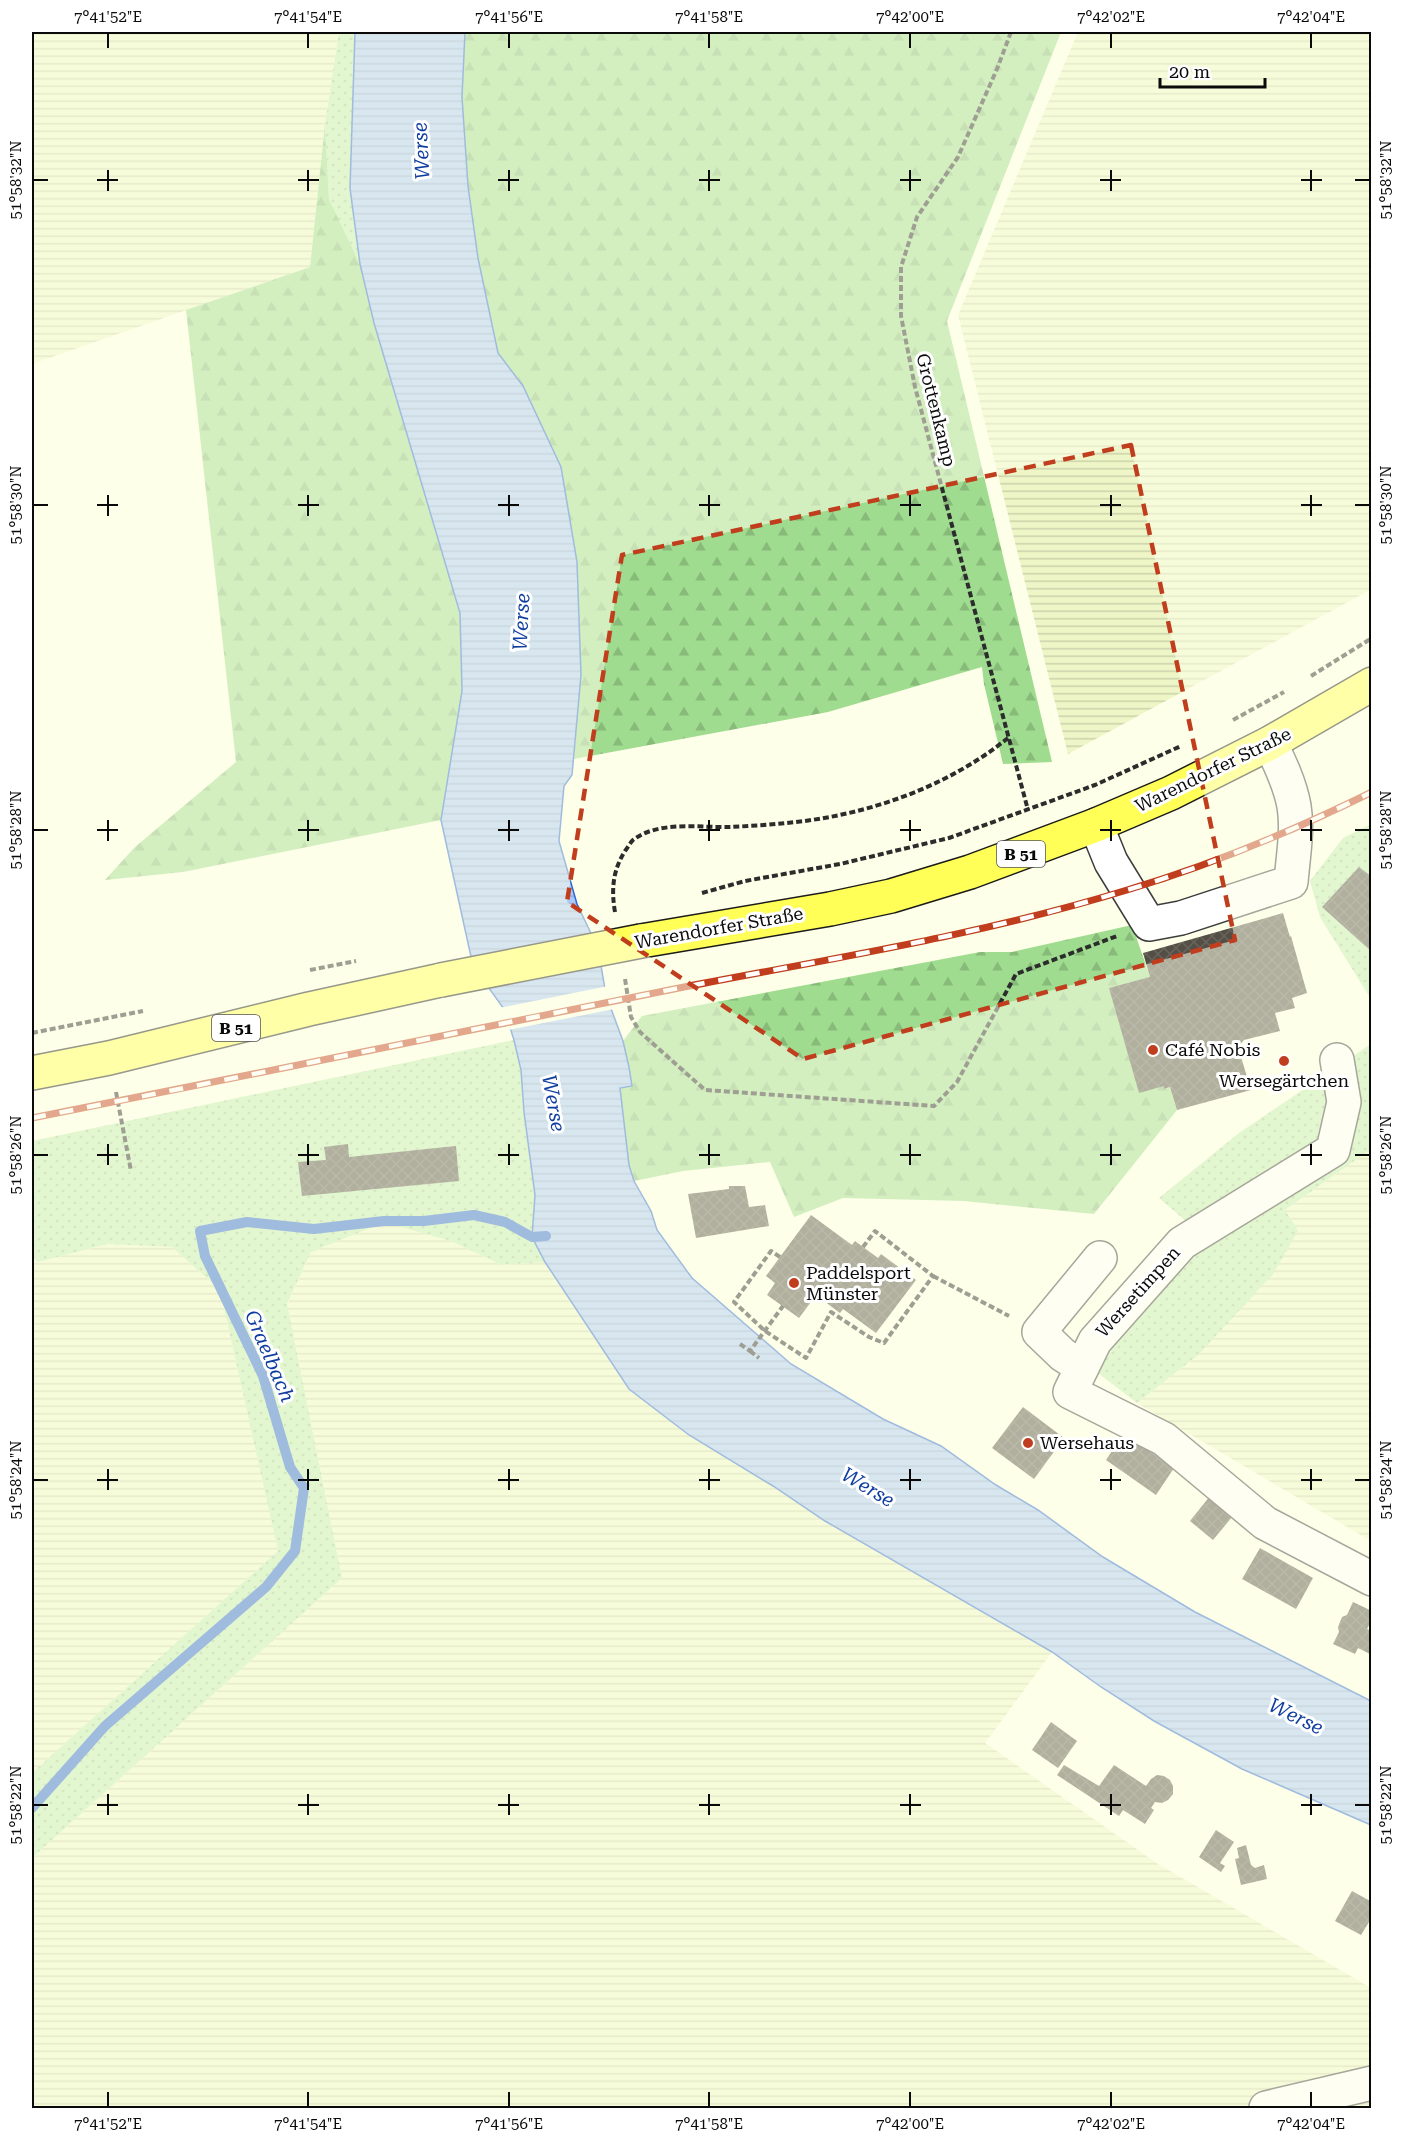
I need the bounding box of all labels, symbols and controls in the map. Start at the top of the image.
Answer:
text: 7°41'52"E [74,8,142,26]
text: 7°41'54"E [274,8,342,26]
text: 7°41'56"E [475,8,543,26]
text: 7°41'58"E [675,8,743,26]
text: 7°42'00"E [876,8,944,26]
text: 7°42'02"E [1077,8,1145,26]
text: 7°42'04"E [1277,8,1345,26]
scale bar [1160,51,1265,89]
text: 20 m [1169,61,1210,82]
water label: Werse [408,122,434,180]
text: 51°58'32"N [7,140,25,220]
text: 51°58'32"N [1377,140,1395,220]
street label: Grottenkamp [912,351,961,469]
text: 51°58'30"N [7,465,25,545]
text: 51°58'30"N [1377,465,1395,545]
water label: Werse [508,593,534,651]
street label: Warendorfer Straße [1131,723,1294,816]
text: 51°58'28"N [7,790,25,870]
text: 51°58'28"N [1377,790,1395,870]
road number: B 51 [997,841,1045,867]
street label: Warendorfer Straße [633,902,805,953]
road number: B 51 [212,1015,260,1041]
place label: Café Nobis [1165,1039,1260,1060]
marker: Café Nobis [1146,1043,1160,1057]
marker: Wersegärtchen [1277,1054,1291,1068]
place label: Wersegärtchen [1219,1070,1349,1091]
water label: Werse [537,1073,571,1133]
text: 51°58'26"N [7,1115,25,1195]
text: 51°58'26"N [1377,1115,1395,1195]
street label: Wersetimpen [1091,1242,1184,1342]
place label: Paddelsport Münster [806,1262,911,1304]
marker: Paddelsport Münster [787,1276,801,1290]
water label: Graelbach [240,1306,300,1406]
place label: Wersehaus [1040,1432,1134,1453]
marker: Wersehaus [1021,1436,1035,1450]
text: 51°58'24"N [7,1440,25,1520]
text: 51°58'24"N [1377,1440,1395,1520]
water label: Werse [837,1462,899,1512]
water label: Werse [1265,1693,1327,1739]
text: 51°58'22"N [7,1765,25,1845]
text: 51°58'22"N [1377,1765,1395,1845]
text: 7°41'52"E [74,2115,142,2133]
text: 7°41'54"E [274,2115,342,2133]
text: 7°41'56"E [475,2115,543,2133]
text: 7°41'58"E [675,2115,743,2133]
text: 7°42'00"E [876,2115,944,2133]
text: 7°42'02"E [1077,2115,1145,2133]
text: 7°42'04"E [1277,2115,1345,2133]

